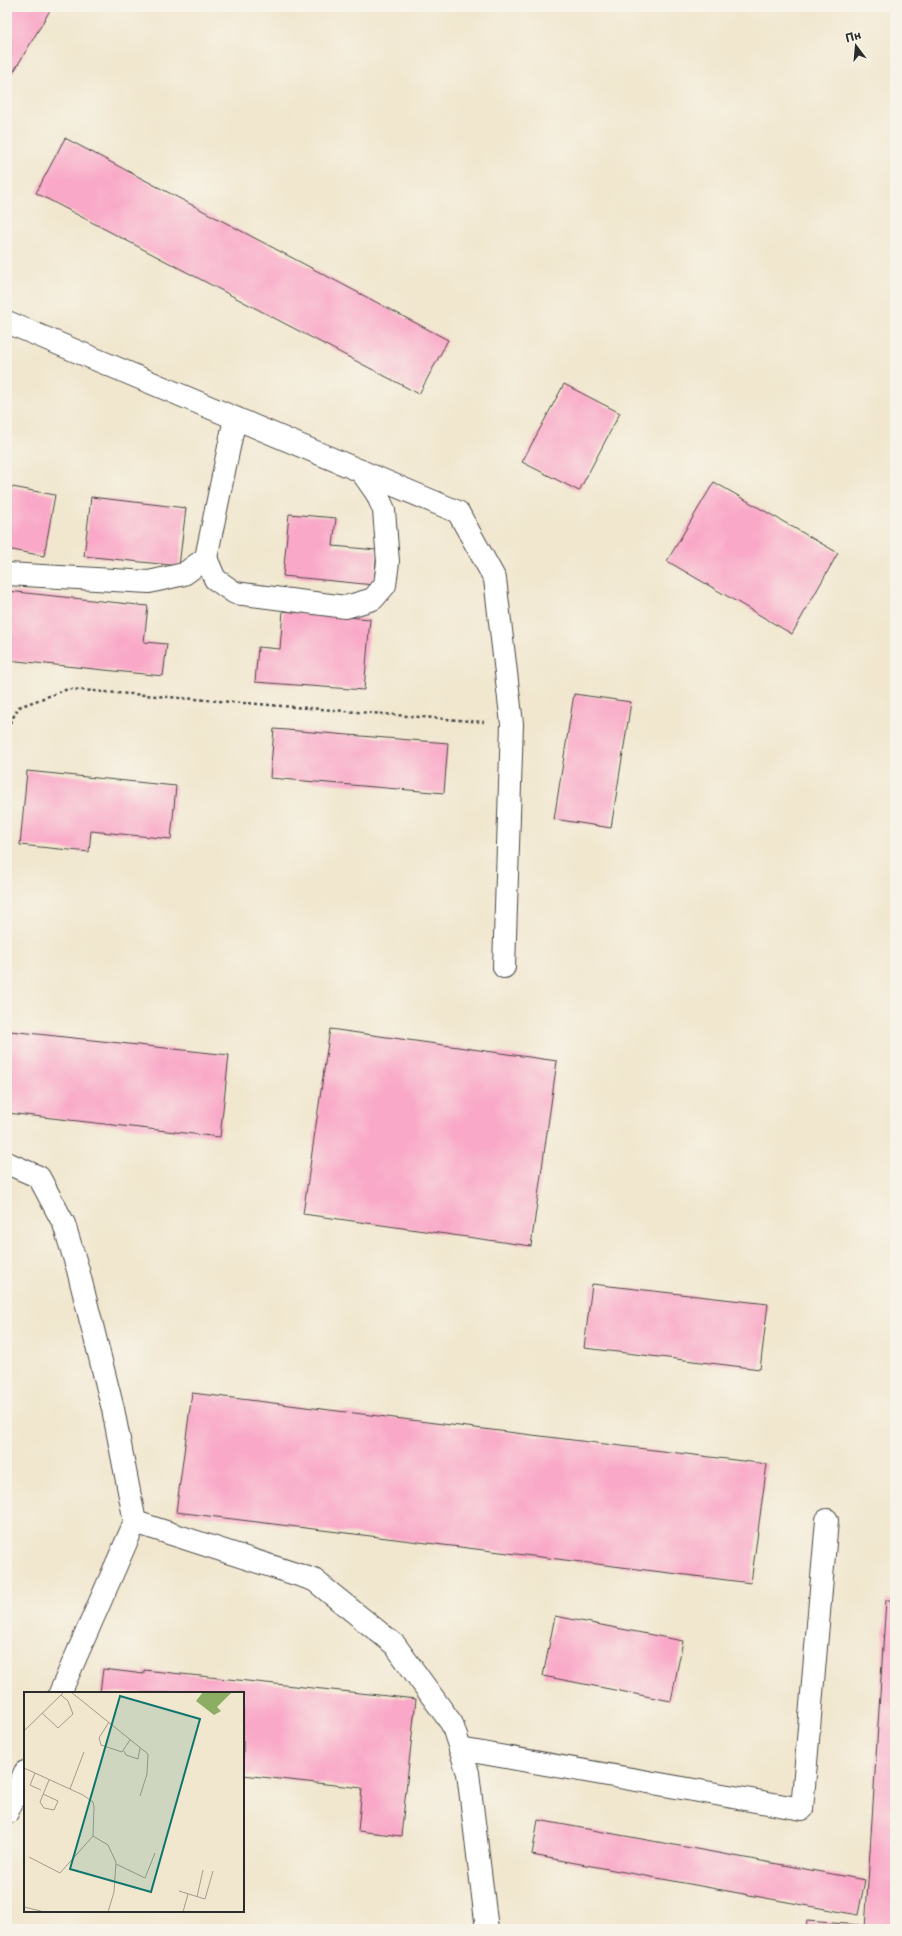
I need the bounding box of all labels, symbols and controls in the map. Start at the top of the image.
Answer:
north arrow [836,26,876,66]
text: Пн [843,26,863,46]
inset map [24,1692,244,1912]

